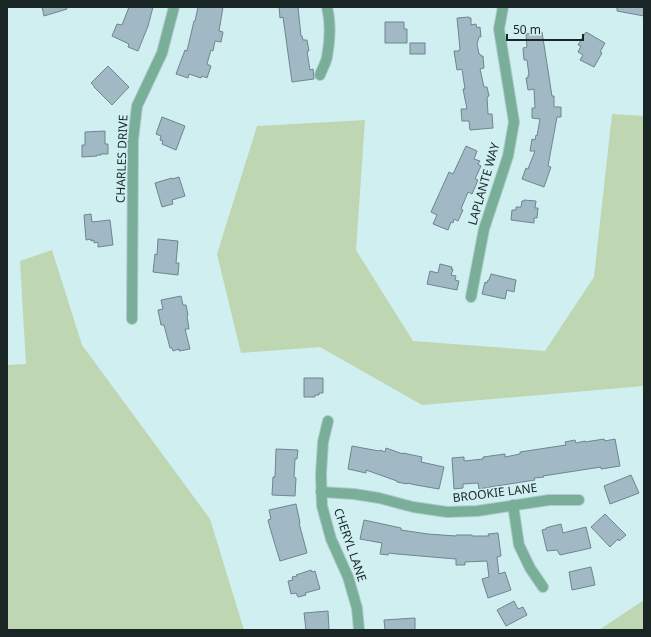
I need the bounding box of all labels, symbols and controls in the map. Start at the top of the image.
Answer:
scale bar [507,16,583,42]
text: 50 m [513,21,541,38]
street label: CHARLES DRIVE [111,114,132,203]
street label: LAPLANTE WAY [464,140,503,227]
street label: BROOKIE LANE [452,479,538,506]
street label: CHERYL LANE [330,506,371,584]

